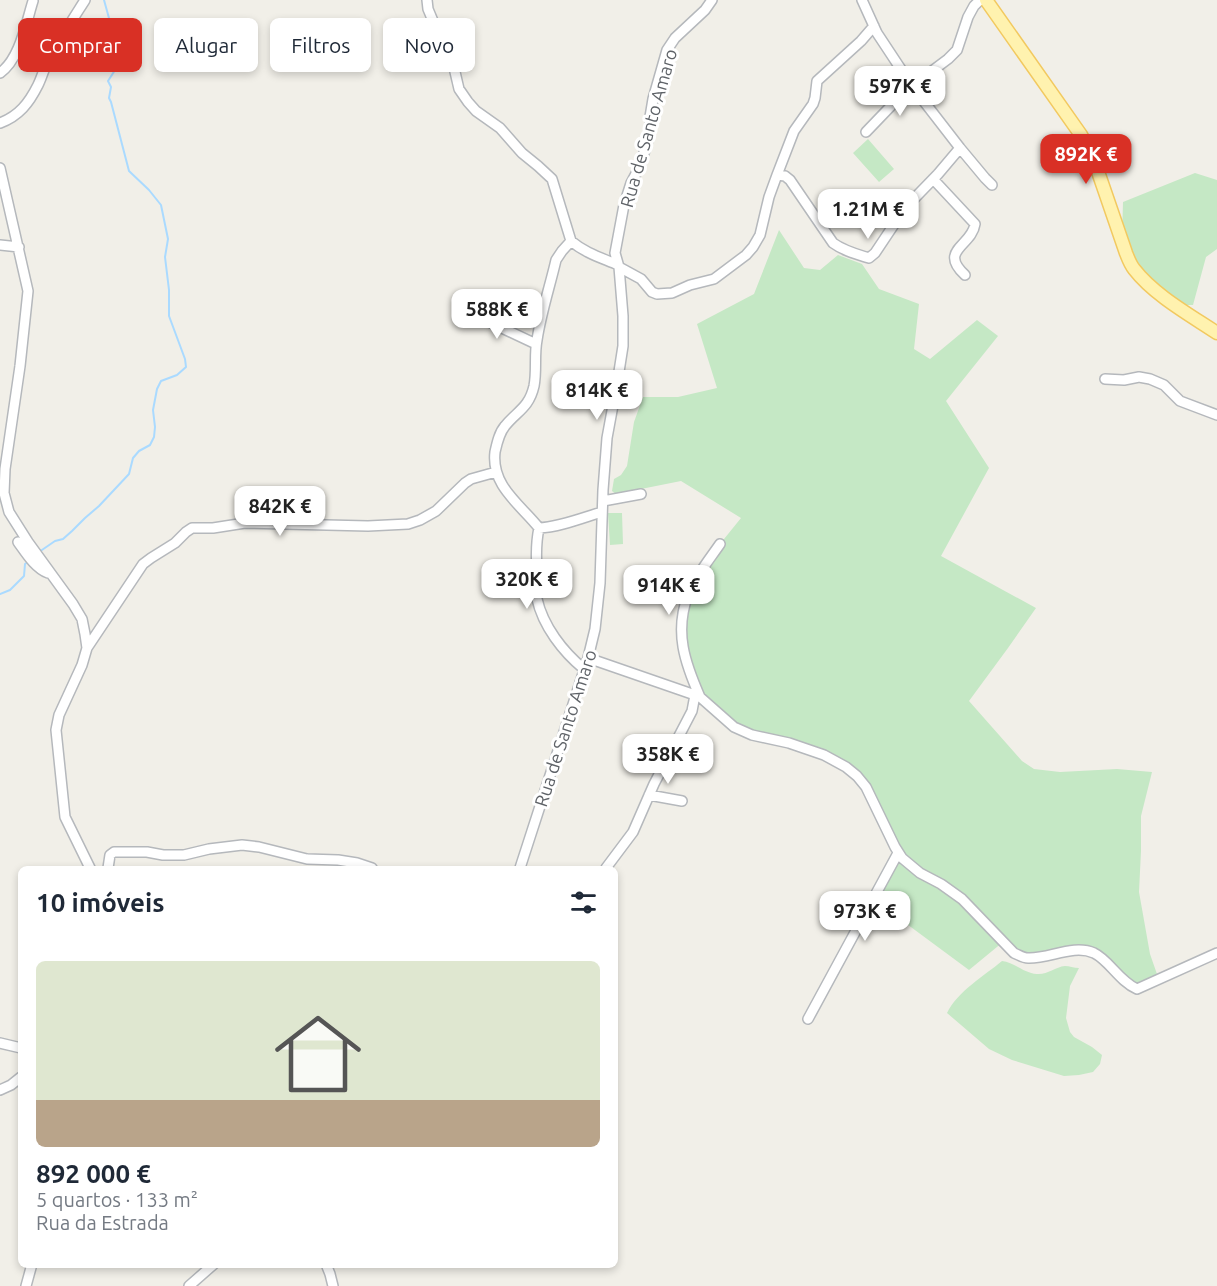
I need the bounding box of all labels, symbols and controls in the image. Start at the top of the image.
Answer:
chip: Comprar [18,18,142,72]
chip: Alugar [154,18,258,72]
chip: Filtros [270,18,371,72]
chip: Novo [383,18,475,72]
street label: Rua de Santo Amaro [616,46,680,210]
pin: 597K € [851,66,949,117]
text: 597K € [868,74,932,97]
pin: 892K € [1037,134,1135,185]
text: 892K € [1054,142,1118,165]
pin: 1.21M € [813,189,923,240]
text: 1.21M € [832,197,904,220]
pin: 588K € [448,289,546,340]
text: 588K € [465,297,529,320]
pin: 814K € [548,370,646,421]
text: 814K € [565,378,629,401]
pin: 842K € [231,486,329,537]
text: 842K € [248,494,312,517]
pin: 320K € [478,559,576,610]
pin: 914K € [620,565,718,616]
text: 320K € [495,567,559,590]
text: 914K € [637,573,701,596]
street label: Rua de Santo Amaro [530,647,600,809]
pin: 358K € [619,734,717,785]
text: 358K € [636,742,700,765]
icon: filters [567,886,600,919]
text: 10 imóveis [36,888,165,917]
pin: 973K € [816,891,914,942]
text: 973K € [833,899,897,922]
icon: home [264,1000,372,1108]
text: 892 000 € [36,1159,151,1188]
text: 5 quartos · 133 m² [36,1188,198,1211]
text: Rua da Estrada [36,1211,169,1234]

